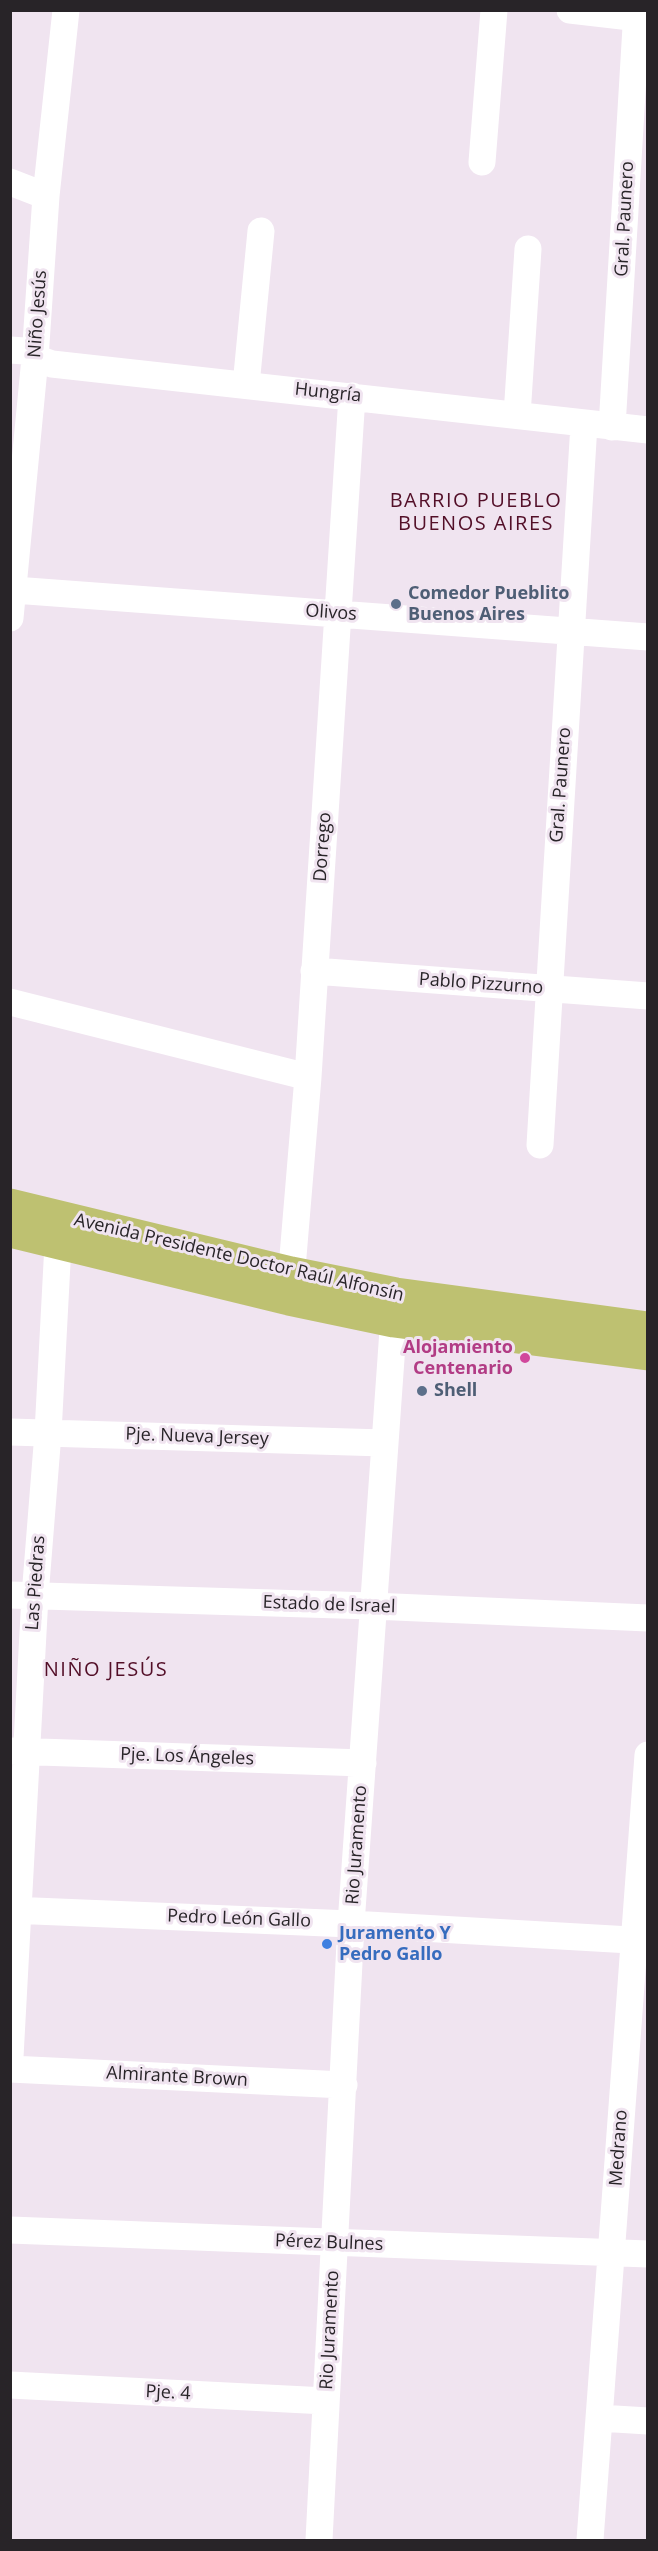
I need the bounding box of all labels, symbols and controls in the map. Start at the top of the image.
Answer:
street label: Gral. Paunero [611,161,639,277]
street label: Niño Jesús [24,269,52,359]
street label: Hungría [294,379,362,407]
district label: BARRIO PUEBLO BUENOS AIRES [390,489,562,536]
place label: Comedor Pueblito Buenos Aires [408,583,569,626]
marker: Comedor Pueblito Buenos Aires [389,597,403,611]
street label: Olivos [305,600,357,626]
street label: Gral. Paunero [546,727,576,843]
street label: Dorrego [310,812,336,882]
street label: Pablo Pizzurno [418,969,544,999]
street label: Avenida Presidente Doctor Raúl Alfonsín [72,1209,406,1307]
place label: Alojamiento Centenario [403,1337,513,1380]
marker: Alojamiento Centenario [518,1351,532,1365]
place label: Shell [434,1380,477,1402]
marker: Shell [415,1384,429,1398]
street label: Pje. Nueva Jersey [125,1424,269,1450]
street label: Las Piedras [22,1535,50,1631]
street label: Estado de Israel [262,1592,396,1618]
district label: NIÑO JESÚS [44,1658,168,1682]
street label: Pje. Los Ángeles [120,1744,254,1770]
street label: Rio Juramento [342,1785,372,1905]
street label: Pedro León Gallo [167,1906,311,1932]
place label: Juramento Y Pedro Gallo [339,1923,451,1966]
marker: Juramento Y Pedro Gallo [320,1937,334,1951]
street label: Almirante Brown [106,2063,248,2091]
street label: Medrano [606,2109,632,2187]
street label: Pérez Bulnes [274,2230,384,2256]
street label: Rio Juramento [316,2270,344,2390]
street label: Pje. 4 [145,2381,191,2405]

